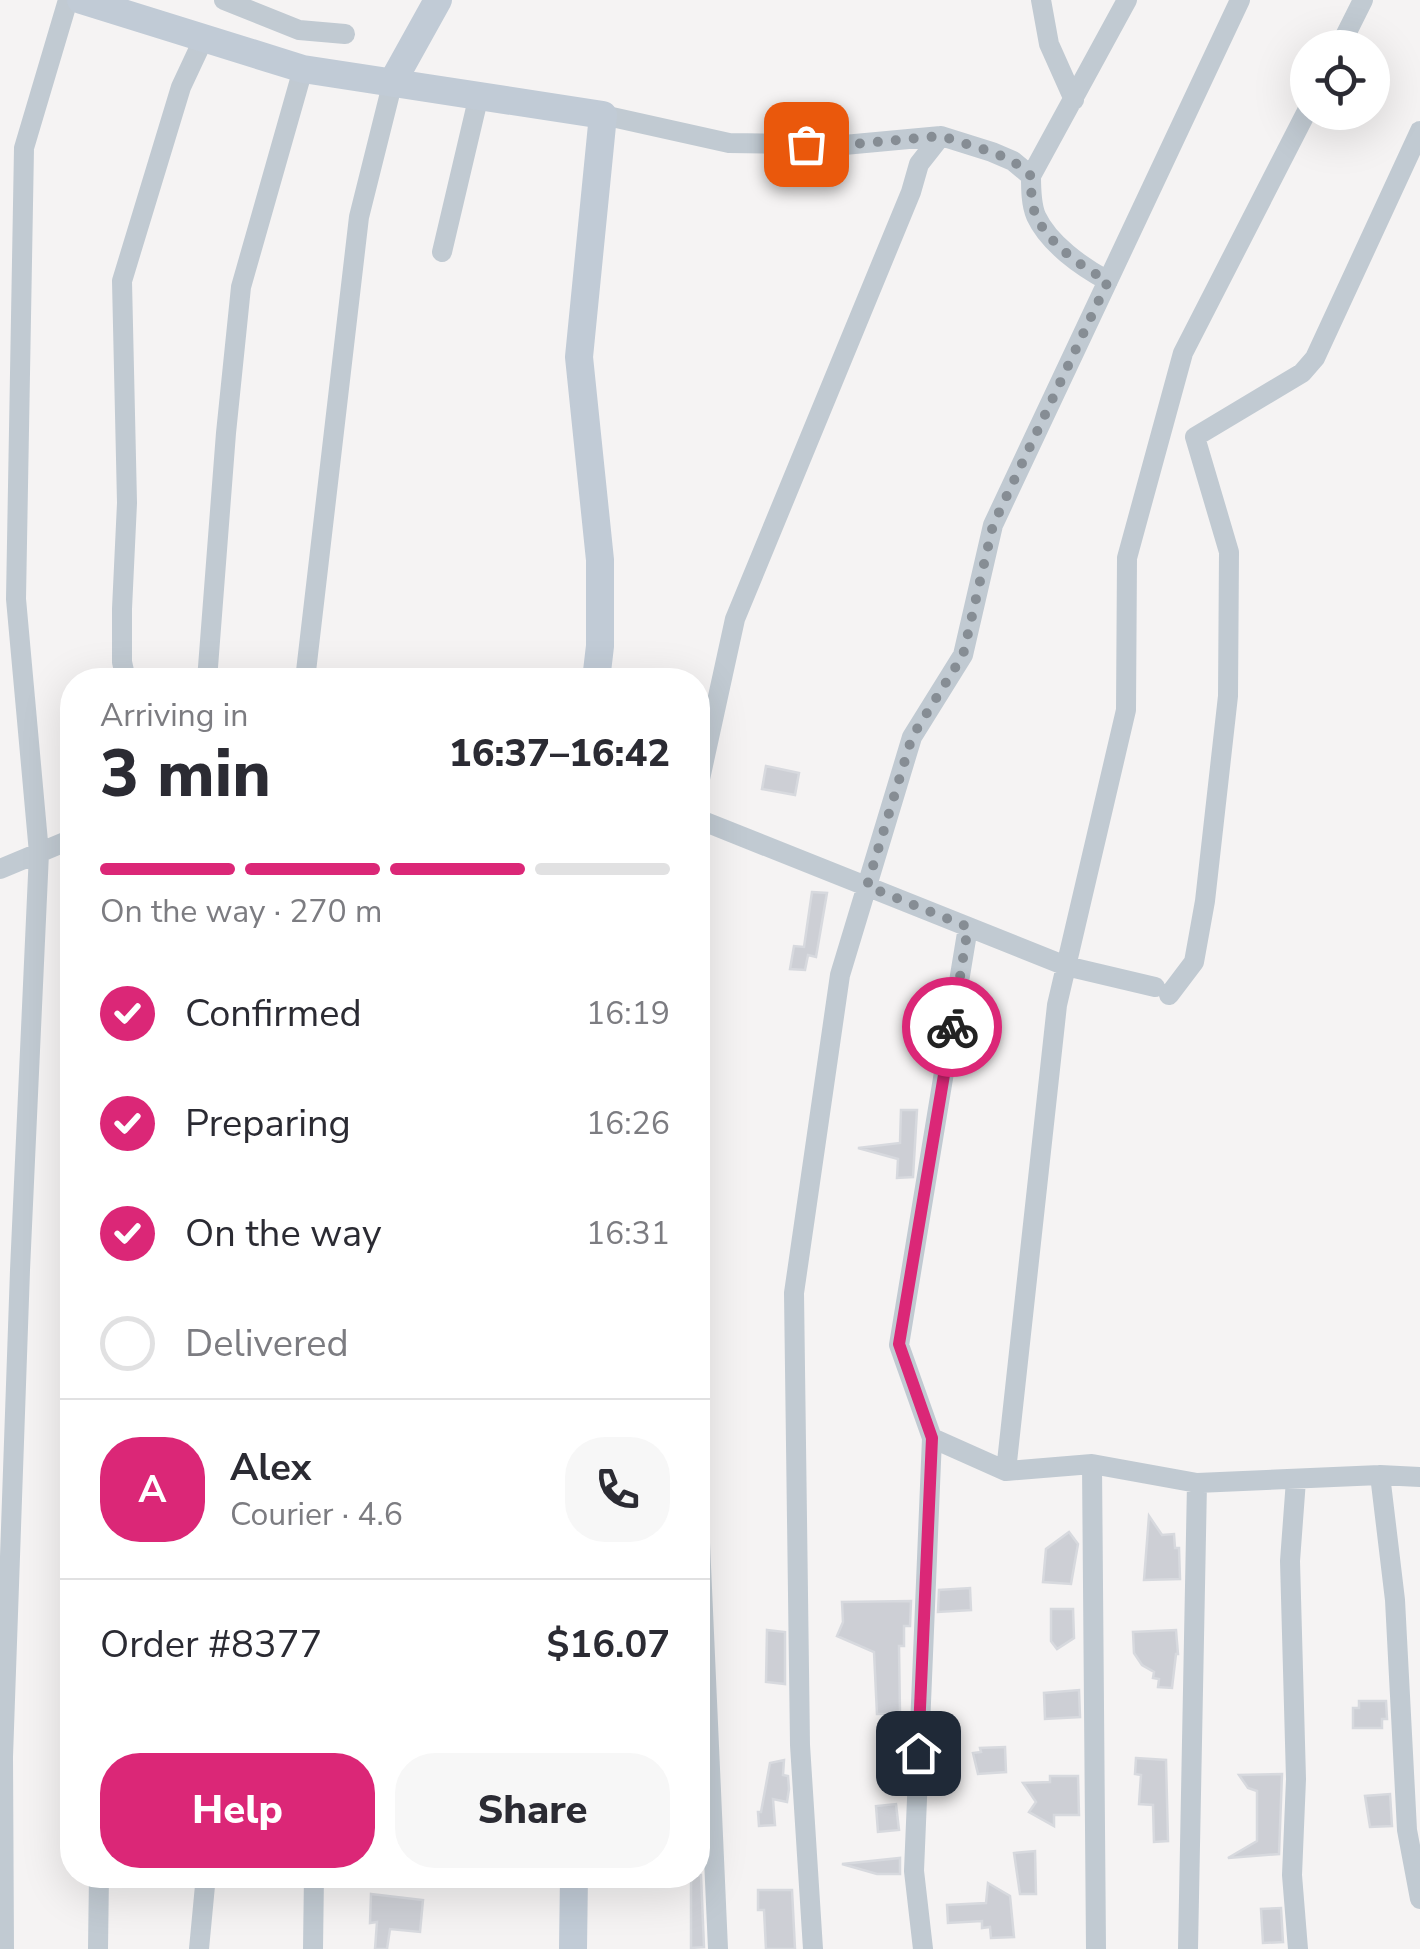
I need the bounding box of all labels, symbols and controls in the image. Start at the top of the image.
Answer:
map controls [1290,30,1390,130]
button: locate [1290,30,1390,130]
pin [764,102,849,187]
icon: bag [779,117,834,172]
text: Arriving in [100,694,248,737]
text: 16:37–16:42 [449,728,670,779]
text: 3 min [100,730,271,819]
text: On the way · 270 m [100,890,382,933]
courier [902,977,1002,1077]
icon: check [100,986,155,1041]
text: Confirmed [185,988,362,1039]
text: 16:19 [586,992,670,1035]
icon: bike [925,1000,980,1055]
icon: check [100,1096,155,1151]
text: Preparing [185,1098,351,1149]
text: 16:26 [586,1102,670,1145]
icon: check [100,1206,155,1261]
text: On the way [185,1208,381,1259]
text: 16:31 [586,1212,670,1255]
text: Delivered [185,1318,349,1369]
button: phone [565,1437,670,1542]
text: Alex [230,1442,311,1493]
text: A [138,1464,167,1515]
text: Courier · 4.6 [230,1493,403,1536]
text: Order #8377 [100,1619,322,1670]
text: $16.07 [547,1619,670,1670]
pin [876,1711,961,1796]
icon: home [891,1726,946,1781]
button: Help [100,1753,375,1868]
button: Share [395,1753,670,1868]

